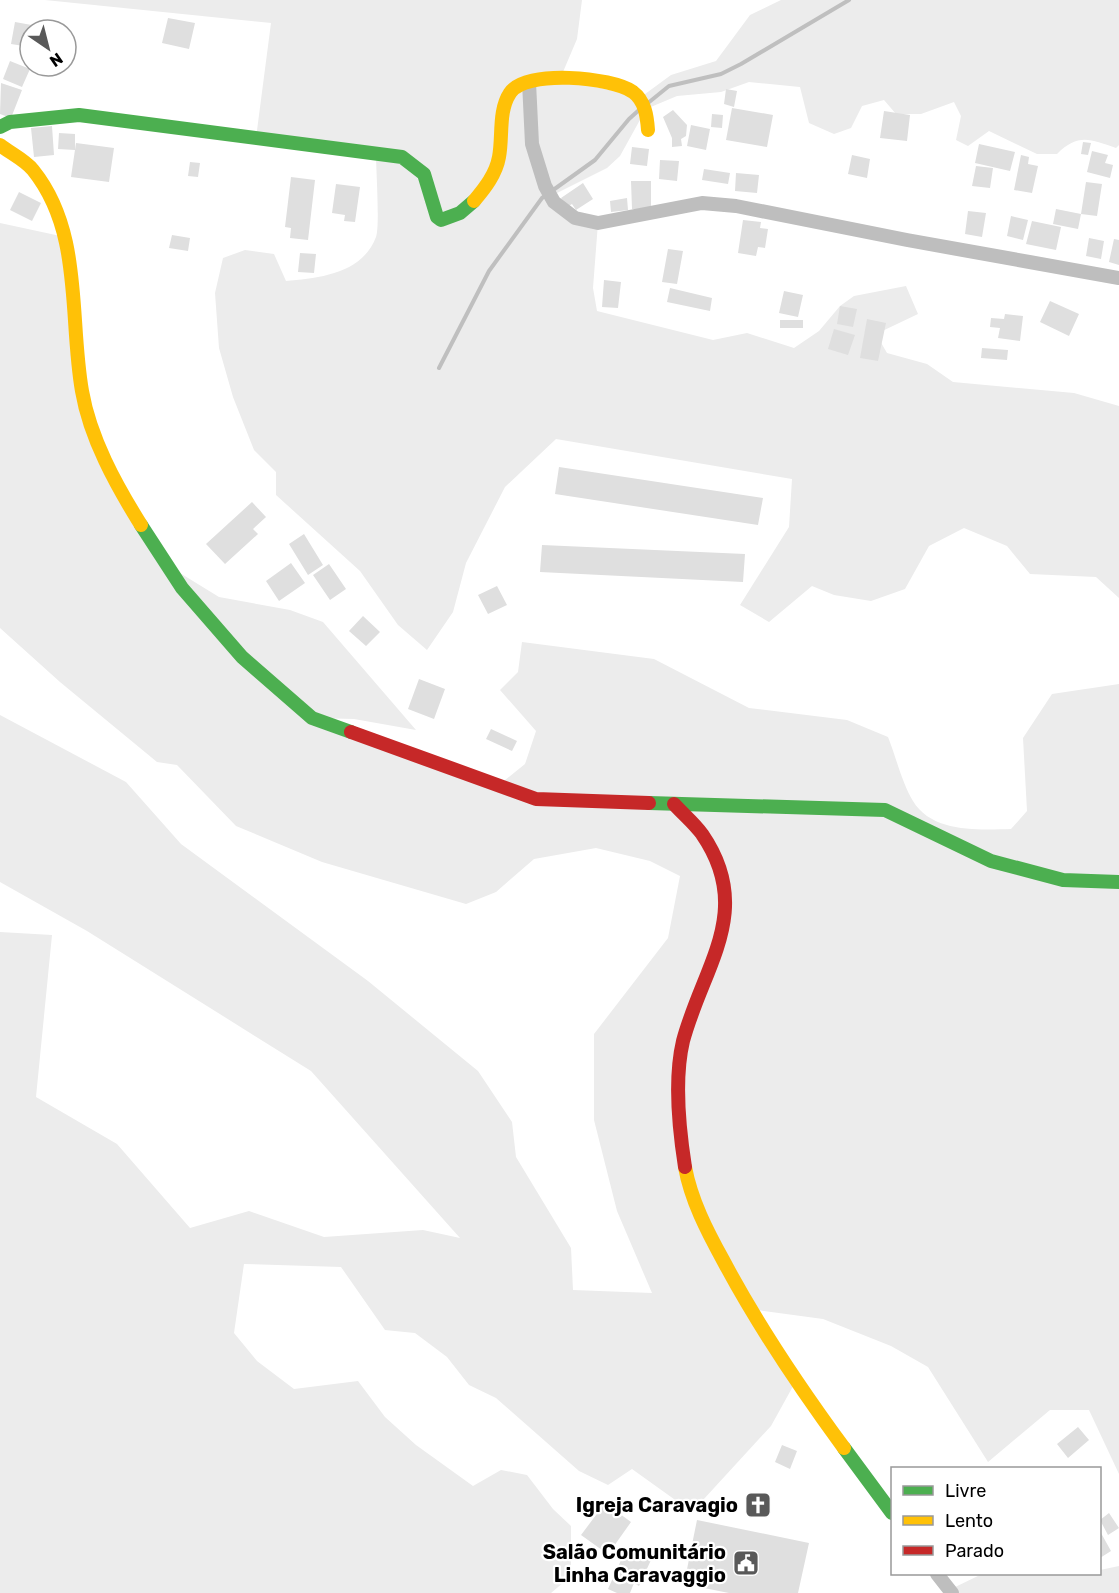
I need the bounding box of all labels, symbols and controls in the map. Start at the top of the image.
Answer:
north arrow [18,18,78,78]
text: N [46,49,66,71]
legend [891,1467,1101,1575]
text: Livre [945,1480,986,1502]
church icon: Igreja Caravagio [743,1490,773,1520]
place label: Igreja Caravagio [576,1493,738,1517]
text: Lento [945,1510,993,1532]
place label: Salão Comunitário Linha Caravaggio [543,1540,726,1587]
text: Parado [945,1540,1004,1562]
public building icon: Salão Comunitário Linha Caravaggio [731,1548,761,1578]

